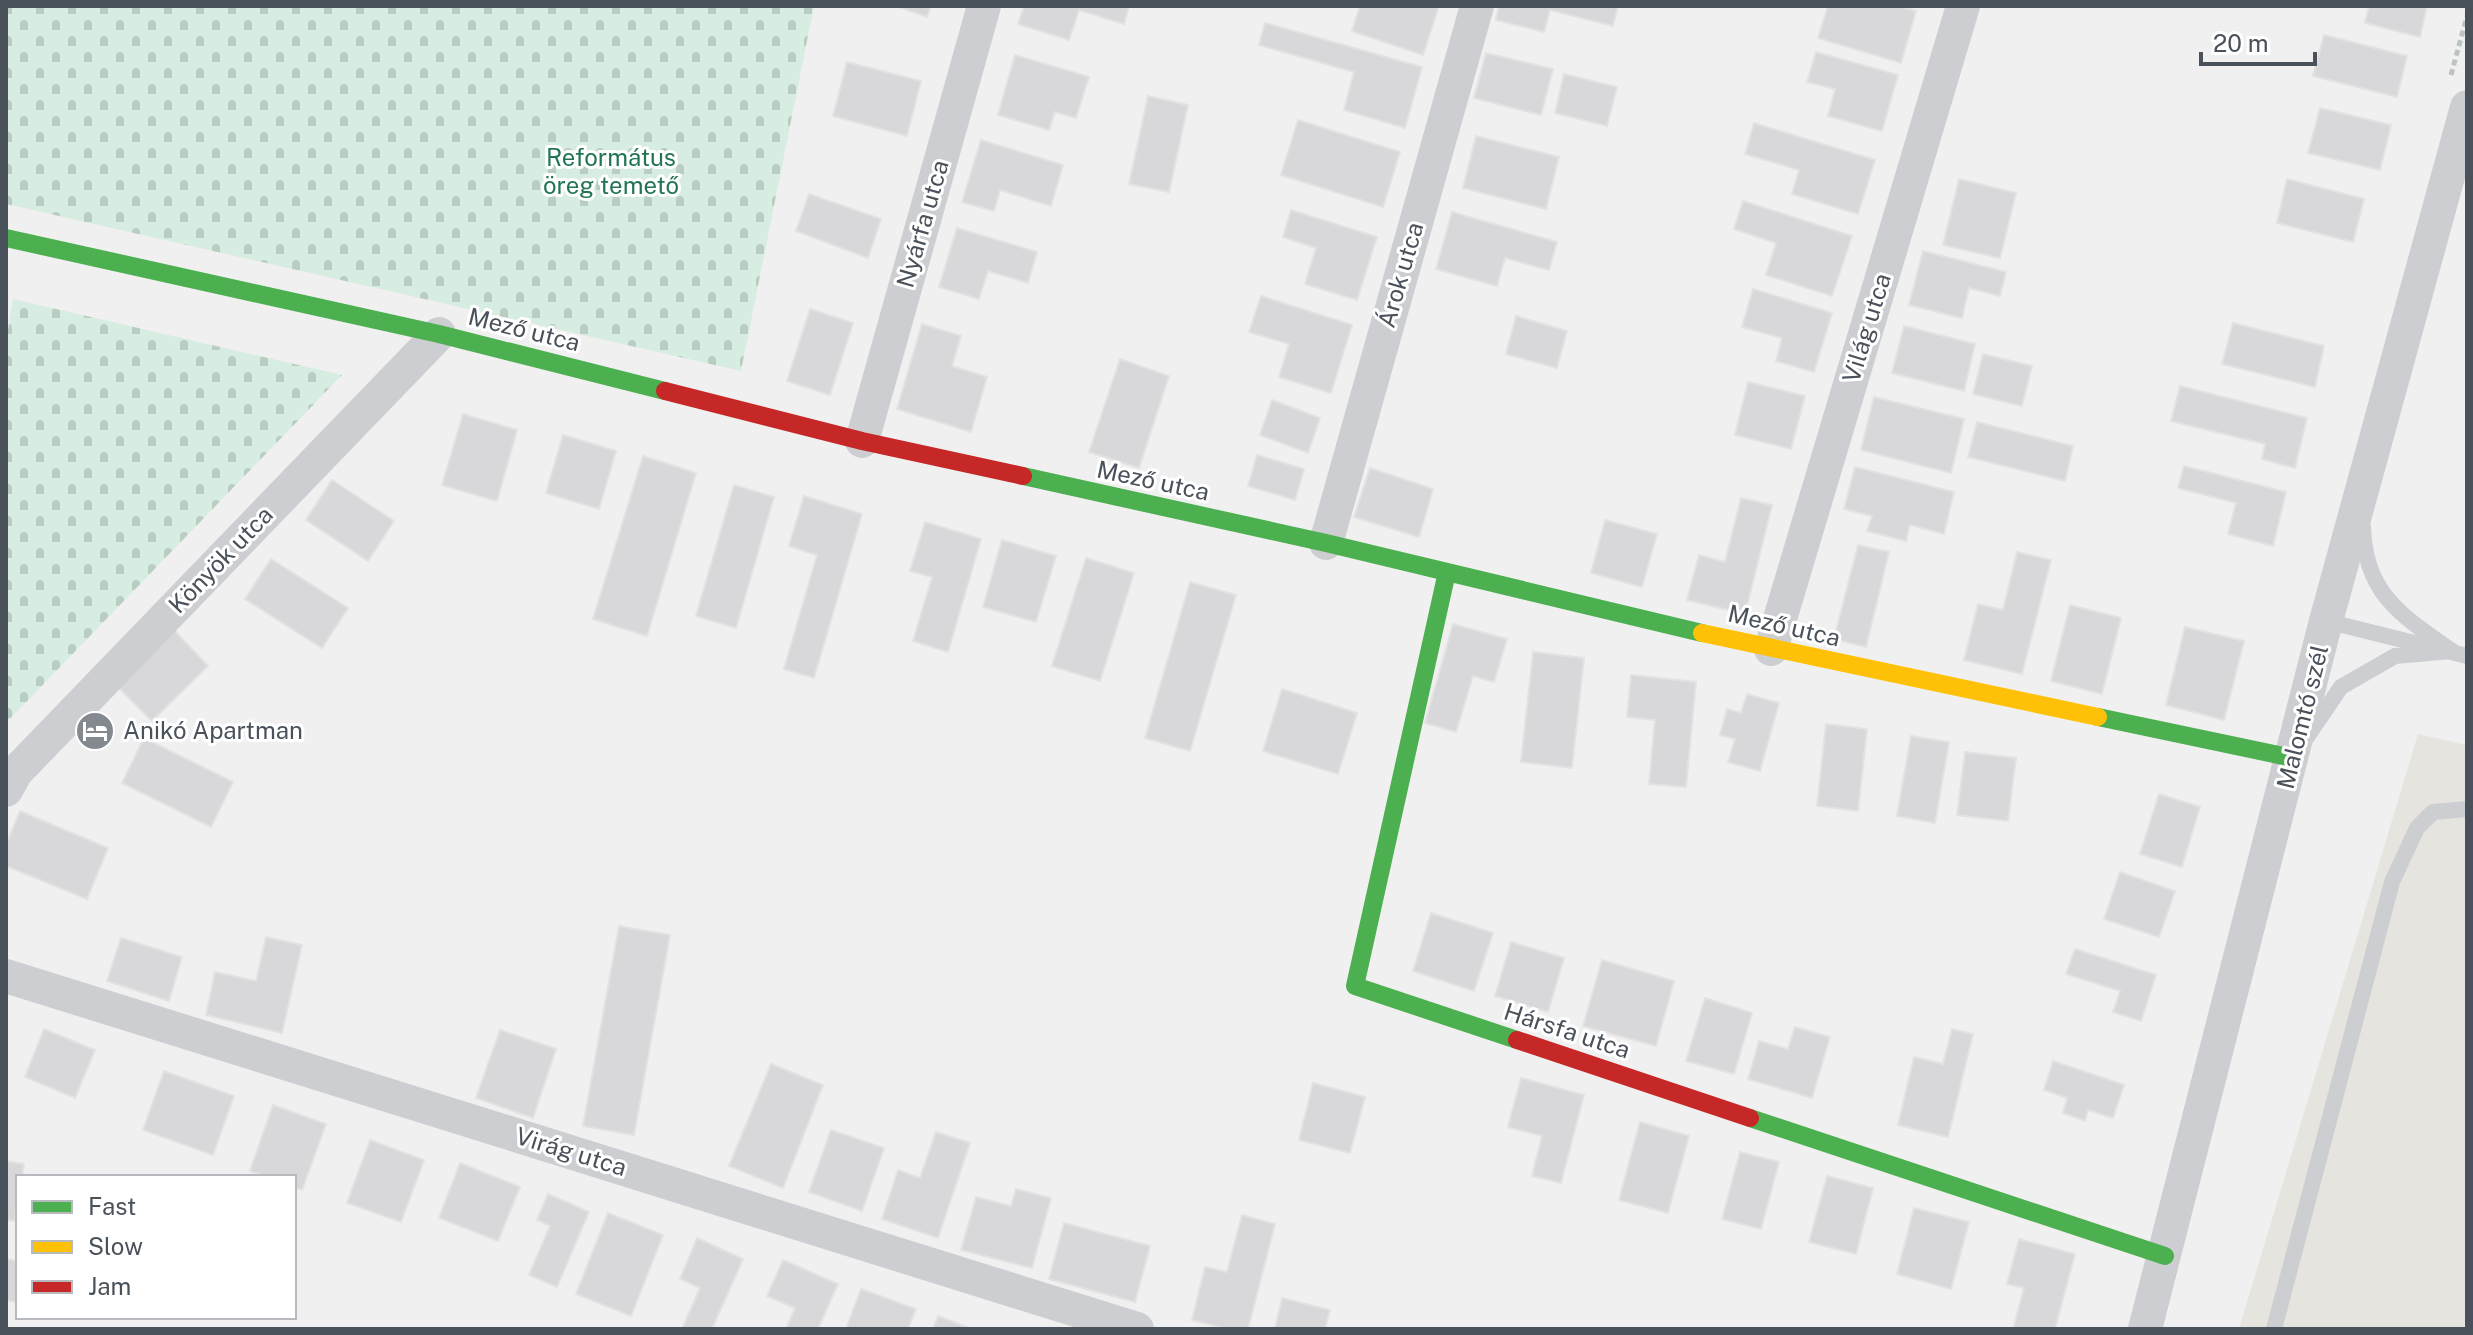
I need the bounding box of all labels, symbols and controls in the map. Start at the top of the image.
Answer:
scale bar [2201,16,2315,66]
text: 20 m [2213,29,2269,57]
park label: Református öreg temető [543,143,679,199]
street label: Nyárfa utca [890,157,954,291]
street label: Árok utca [1372,219,1428,331]
street label: Világ utca [1836,270,1896,386]
street label: Mező utca [465,302,583,356]
street label: Mező utca [1094,454,1212,506]
street label: Könyök utca [163,500,278,618]
street label: Mező utca [1725,599,1843,652]
street label: Malomtó szél [2271,642,2333,792]
hotel icon: Anikó Apartman [74,710,116,752]
place label: Anikó Apartman [123,716,303,744]
street label: Hársfa utca [1501,997,1634,1064]
street label: Virág utca [513,1121,630,1181]
legend [16,1175,296,1319]
text: Fast [88,1192,136,1220]
text: Slow [88,1232,143,1260]
text: Jam [88,1272,131,1300]

